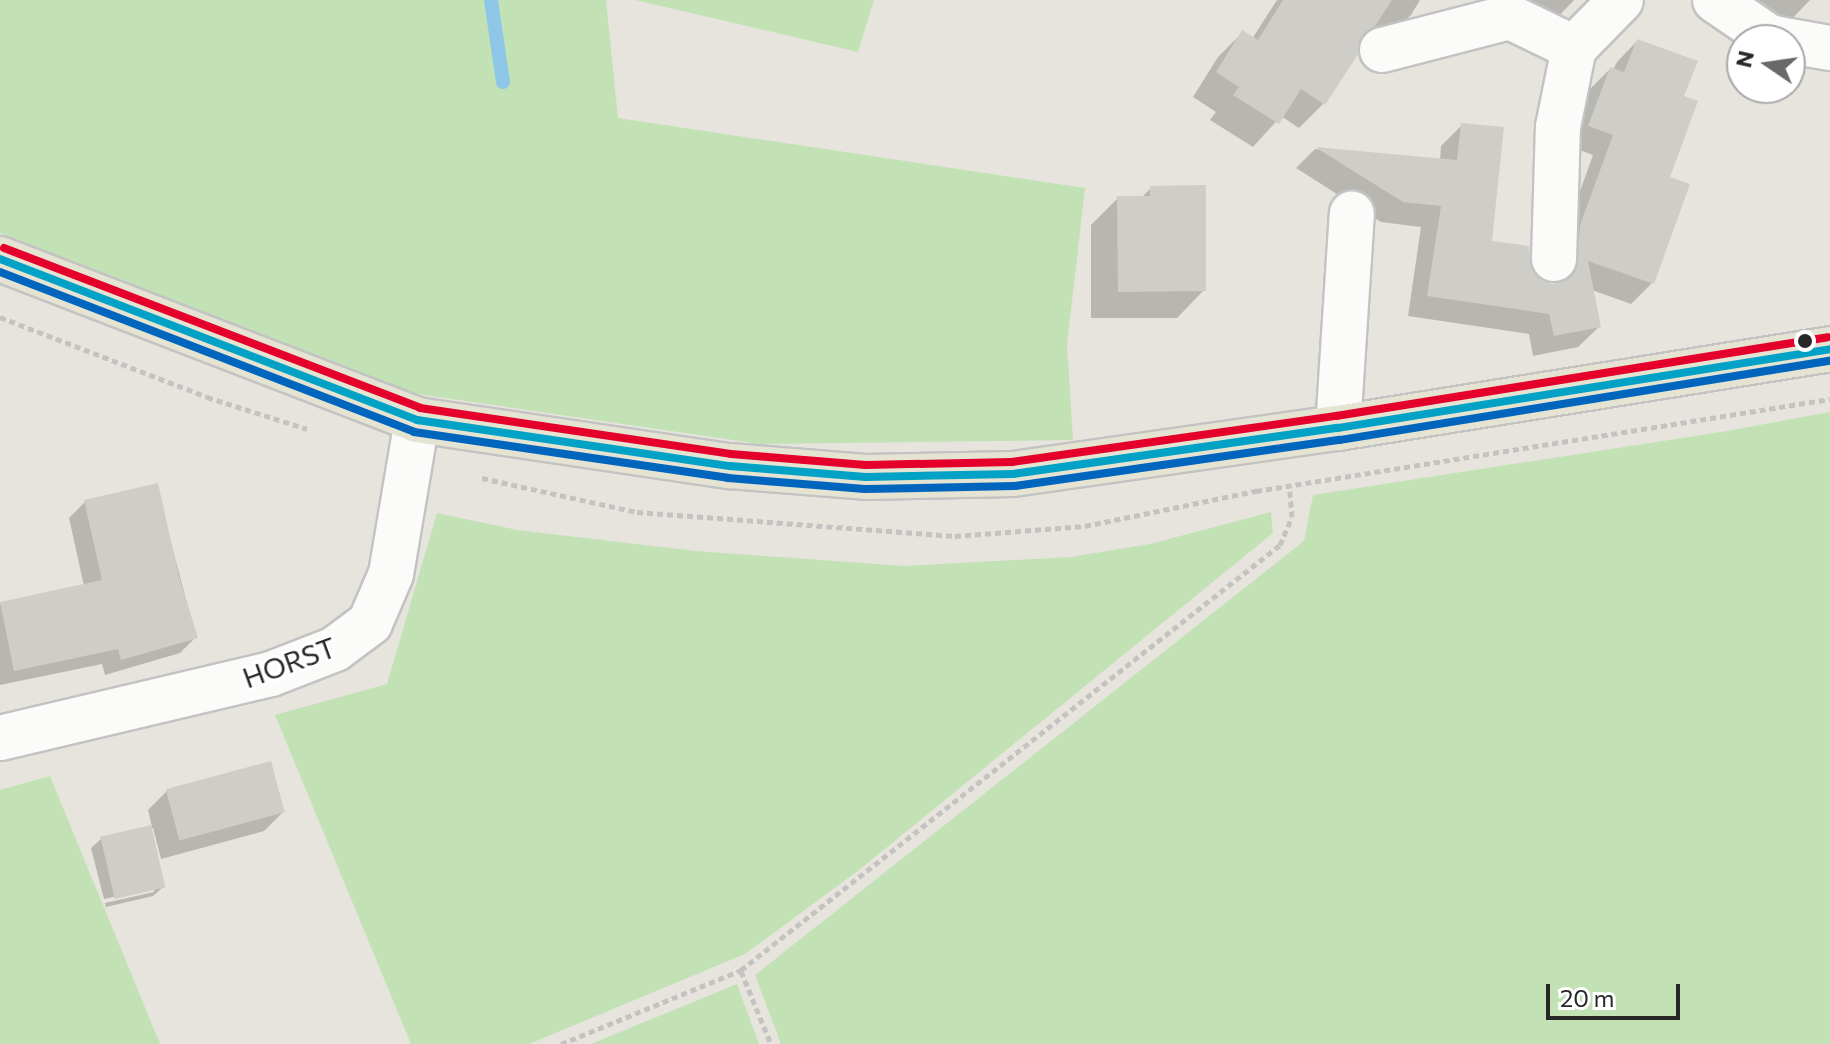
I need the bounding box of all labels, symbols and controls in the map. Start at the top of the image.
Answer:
north arrow [1726,24,1806,104]
text: N [1729,48,1759,70]
unlabelled marker [1797,333,1813,349]
street label: HORST [238,630,340,694]
scale bar [1550,968,1684,1018]
text: 20 m [1560,983,1614,1012]

